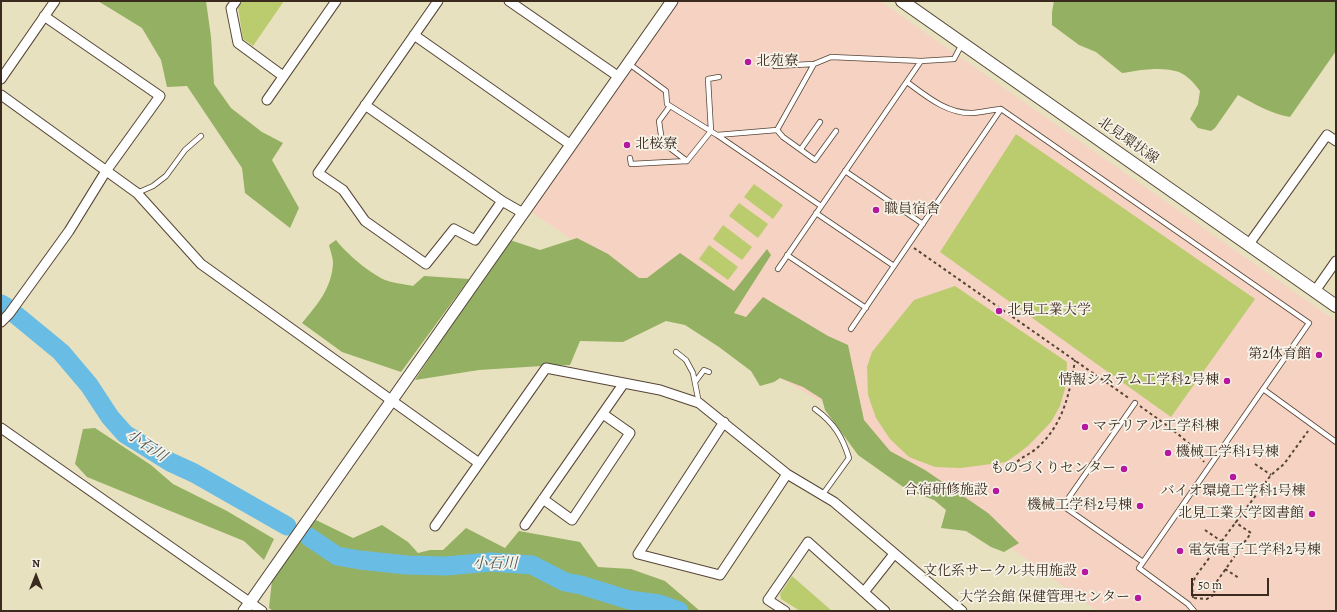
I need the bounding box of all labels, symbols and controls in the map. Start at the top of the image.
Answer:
place label: 北苑寮 [756,54,798,70]
marker: 北苑寮 [743,57,753,67]
street label: 北見環状線 [1095,114,1161,168]
place label: 北桜寮 [635,137,677,153]
marker: 北桜寮 [622,140,632,150]
place label: 職員宿舎 [884,202,940,218]
marker: 職員宿舎 [871,205,881,215]
place label: 北見工業大学 [1007,303,1091,319]
marker: 北見工業大学 [994,306,1004,316]
place label: 第2体育館 [1248,347,1311,363]
marker: 第2体育館 [1314,350,1324,360]
place label: 情報システム工学科2号棟 [1058,373,1219,389]
marker: 情報システム工学科2号棟 [1222,376,1232,386]
place label: マテリアル工学科棟 [1093,419,1219,435]
marker: マテリアル工学科棟 [1080,422,1090,432]
water label: 小石川 [122,426,170,466]
place label: 機械工学科1号棟 [1176,445,1279,461]
marker: 機械工学科1号棟 [1163,448,1173,458]
place label: ものづくりセンター [990,461,1116,477]
marker: ものづくりセンター [1119,464,1129,474]
marker: バイオ環境工学科1号棟 [1228,472,1238,482]
place label: 合宿研修施設 [904,483,988,499]
place label: バイオ環境工学科1号棟 [1161,484,1305,500]
marker: 合宿研修施設 [991,486,1001,496]
place label: 機械工学科2号棟 [1027,498,1132,514]
marker: 機械工学科2号棟 [1135,501,1145,511]
place label: 北見工業大学図書館 [1178,506,1304,522]
marker: 北見工業大学図書館 [1307,509,1317,519]
place label: 電気電子工学科2号棟 [1188,543,1321,559]
marker: 電気電子工学科2号棟 [1175,546,1185,556]
water label: 小石川 [473,555,517,573]
north arrow [16,556,56,596]
text: N [32,556,40,571]
place label: 文化系サークル共用施設 [923,564,1077,580]
marker: 文化系サークル共用施設 [1080,567,1090,577]
scale bar [1193,570,1271,596]
text: 50 m [1198,577,1222,593]
place label: 大学会館 保健管理センター [959,590,1130,606]
marker: 大学会館 保健管理センター [1133,593,1143,603]

